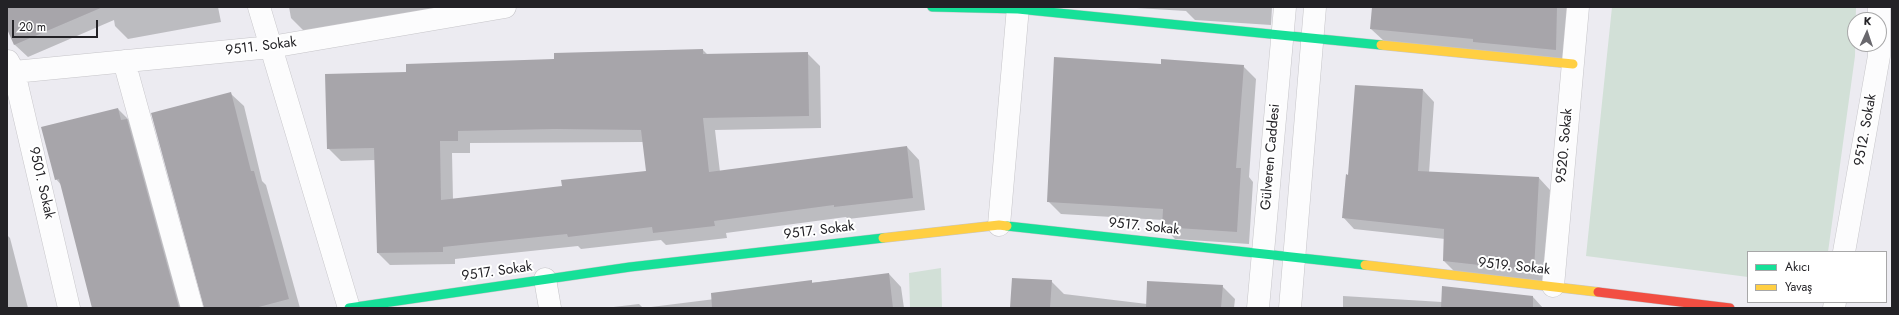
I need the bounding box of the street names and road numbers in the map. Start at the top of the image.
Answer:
street label: 9511. Sokak [225,34,297,60]
street label: 9512. Sokak [1851,93,1881,167]
street label: Gülveren Caddesi [1258,103,1284,211]
street label: 9520. Sokak [1553,108,1577,184]
street label: 9501. Sokak [25,145,57,221]
street label: 9517. Sokak [1108,215,1180,239]
street label: 9517. Sokak [783,218,855,244]
street label: 9519. Sokak [1477,255,1551,279]
street label: 9517. Sokak [461,259,533,285]

